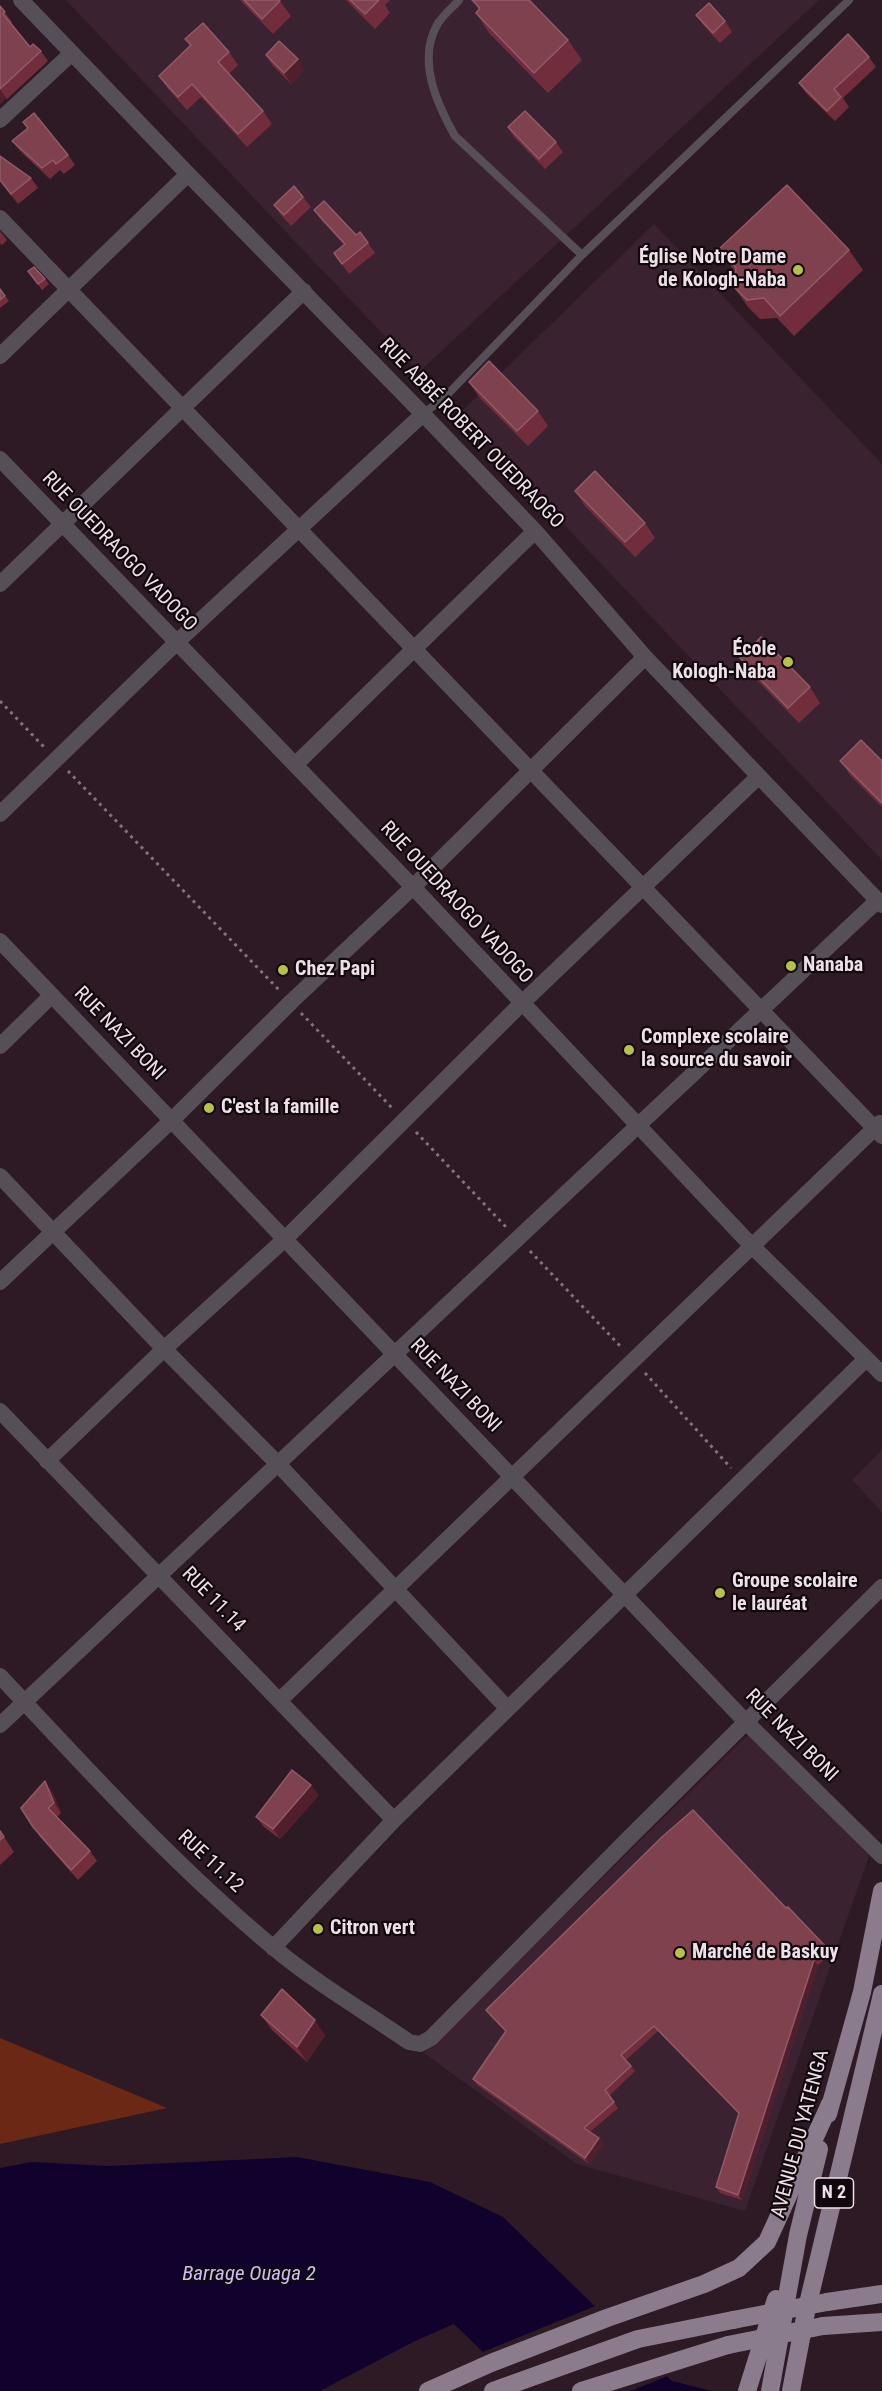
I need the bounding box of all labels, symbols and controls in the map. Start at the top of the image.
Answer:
place label: Église Notre Dame de Kologh-Naba [639,246,786,293]
marker: Église Notre Dame de Kologh-Naba [791,263,805,277]
street label: RUE ABBÉ ROBERT OUEDRAOGO [374,334,568,534]
street label: RUE OUEDRAOGO VADOGO [36,467,202,637]
place label: École Kologh-Naba [672,638,776,685]
marker: École Kologh-Naba [781,655,795,669]
street label: RUE OUEDRAOGO VADOGO [375,817,537,989]
place label: Nanaba [803,954,863,978]
place label: Chez Papi [295,958,375,982]
marker: Nanaba [784,959,798,973]
marker: Chez Papi [276,963,290,977]
street label: RUE NAZI BONI [68,982,170,1086]
place label: Complexe scolaire la source du savoir [641,1026,792,1073]
marker: Complexe scolaire la source du savoir [622,1043,636,1057]
place label: C'est la famille [221,1096,339,1120]
marker: C'est la famille [202,1101,216,1115]
street label: RUE NAZI BONI [404,1334,506,1438]
street label: RUE 11.14 [176,1562,250,1638]
place label: Groupe scolaire le lauréat [732,1570,858,1617]
marker: Groupe scolaire le lauréat [713,1586,727,1600]
street label: RUE NAZI BONI [740,1685,842,1787]
street label: RUE 11.12 [172,1826,248,1898]
place label: Citron vert [330,1917,415,1941]
marker: Citron vert [311,1922,325,1936]
place label: Marché de Baskuy [692,1941,838,1965]
marker: Marché de Baskuy [673,1946,687,1960]
street label: AVENUE DU YATENGA [767,2047,835,2221]
road number: N 2 [814,2178,854,2208]
water label: Barrage Ouaga 2 [182,2262,316,2288]

